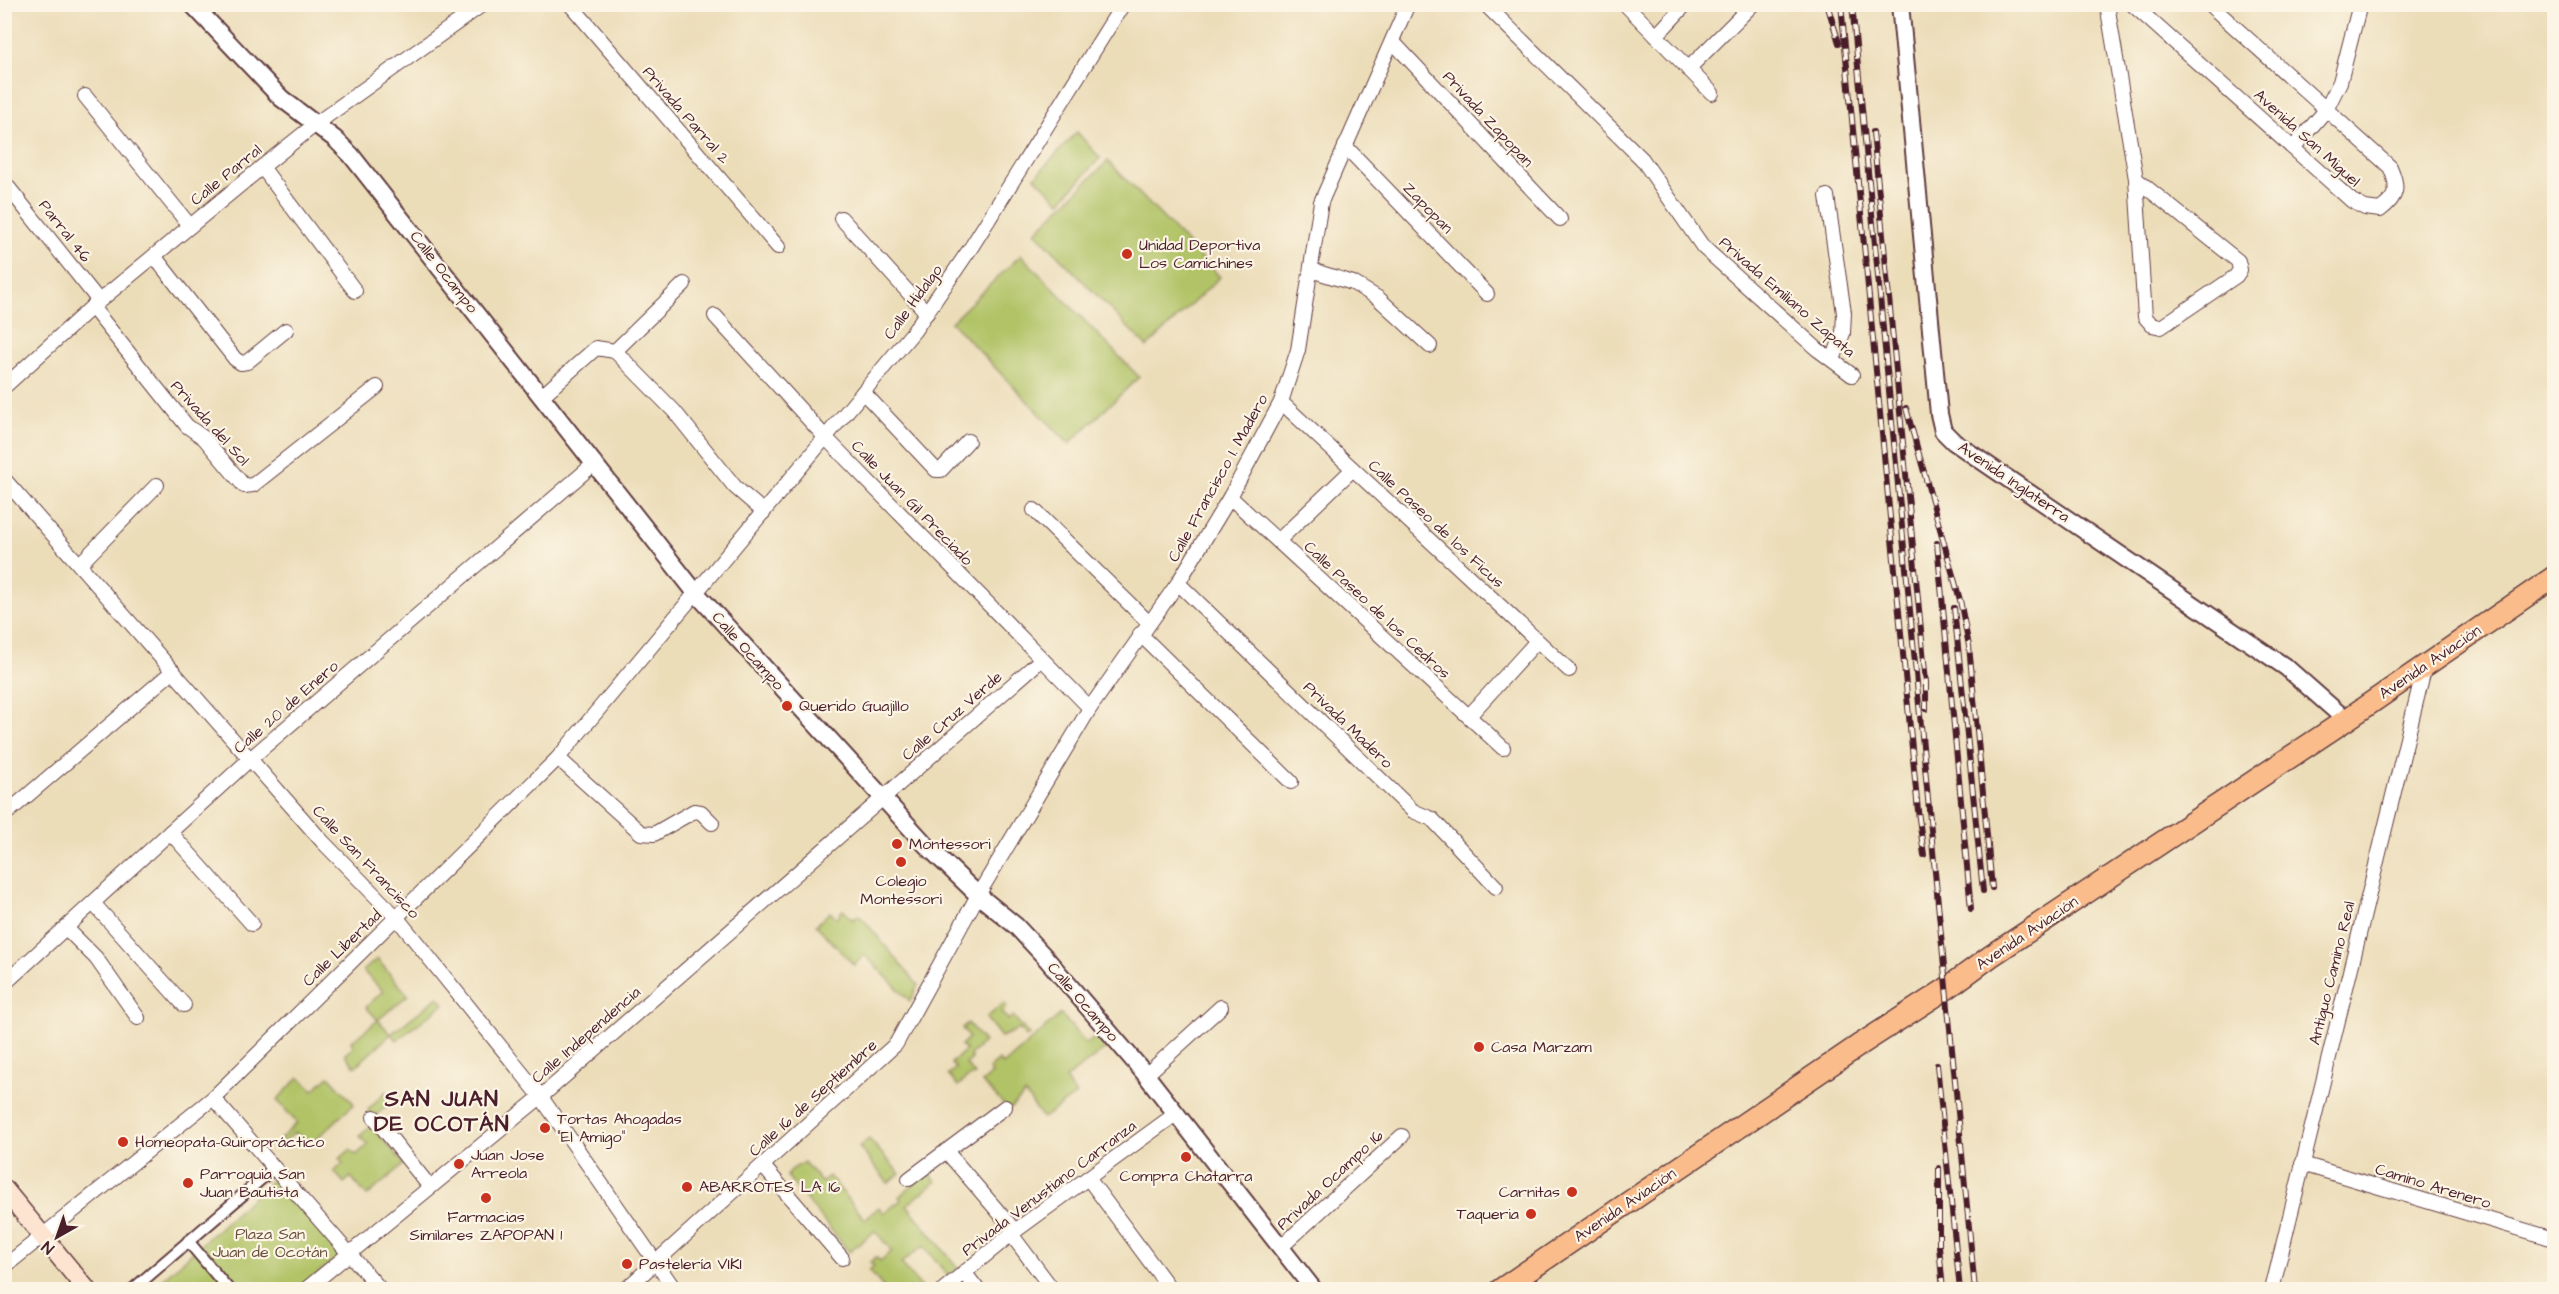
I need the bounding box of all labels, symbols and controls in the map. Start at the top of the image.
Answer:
street label: Privada Parral 2 [637,61,735,169]
street label: Privada Zapopan [1438,66,1538,172]
street label: Avenida San Miguel [2248,84,2365,193]
street label: Calle Parral [186,139,266,211]
street label: Zapopan [1398,177,1458,239]
street label: Parral 46 [34,195,96,267]
street label: Calle Ocampo [405,226,483,318]
street label: Privada Emiliano Zapata [1714,232,1860,362]
place label: Unidad Deportiva Los Camichines [1139,234,1260,274]
marker: Unidad Deportiva Los Camichines [1120,247,1134,261]
street label: Calle Hidalgo [878,260,949,345]
street label: Privada del Sol [166,375,254,471]
street label: Calle Francisco I. Madero [1163,390,1273,566]
street label: Calle Juan Gil Preciado [846,435,978,571]
street label: Avenida Inglaterra [1953,436,2074,528]
street label: Calle Paseo de los Ficus [1363,455,1509,593]
street label: Calle Paseo de los Cedros [1299,536,1455,684]
street label: Calle Ocampo [707,607,789,695]
street label: Avenida Aviación [2375,620,2485,704]
street label: Calle 20 de Enero [229,655,343,759]
street label: Calle Cruz Verde [897,666,1007,766]
street label: Privada Madero [1298,677,1398,773]
place label: Querido Guajillo [799,695,909,717]
marker: Querido Guajillo [780,699,794,713]
street label: Calle San Francisco [307,800,425,924]
place label: Montessori [909,833,991,855]
marker: Montessori [890,837,904,851]
marker: Colegio Montessori [894,855,908,869]
place label: Colegio Montessori [860,870,942,910]
street label: Avenida Aviación [1972,891,2082,975]
street label: Antiguo Camino Real [2303,899,2361,1047]
street label: Calle Libertad [298,905,386,991]
street label: Calle Ocampo [1042,957,1124,1047]
street label: Calle Independencia [527,981,645,1089]
street label: Calle 16 de Septiembre [744,1034,882,1162]
place label: Casa Marzam [1491,1036,1592,1058]
marker: Casa Marzam [1472,1040,1486,1054]
district label: SAN JUAN DE OCOTÁN [374,1084,510,1140]
place label: Tortas Ahogadas "El Amigo" [557,1108,682,1149]
street label: Privada Venustiano Carranza [957,1115,1141,1261]
marker: Tortas Ahogadas "El Amigo" [538,1121,552,1135]
street label: Privada Ocampo 16 [1272,1125,1388,1235]
place label: Homeopata-Quiropráctico [135,1131,324,1153]
marker: Homeopata-Quiropráctico [116,1135,130,1149]
place label: Juan Jose Arreola [471,1144,545,1184]
marker: Compra Chatarra [1179,1150,1193,1164]
marker: Juan Jose Arreola [452,1157,466,1171]
street label: Camino Arenero [2372,1158,2494,1214]
place label: Parroquia San Juan Bautista [200,1163,305,1203]
street label: Avenida Aviación [1570,1163,1680,1247]
place label: Compra Chatarra [1120,1165,1252,1187]
marker: Parroquia San Juan Bautista [181,1176,195,1190]
place label: ABARROTES LA 16 [699,1176,840,1198]
marker: ABARROTES LA 16 [680,1180,694,1194]
place label: Carnitas [1499,1181,1560,1203]
marker: Carnitas [1565,1185,1579,1199]
marker: Farmacias Similares ZAPOPAN 1 [479,1191,493,1205]
place label: Taqueria [1457,1203,1519,1225]
place label: Farmacias Similares ZAPOPAN 1 [410,1206,562,1246]
north arrow [27,1207,87,1267]
marker: Taqueria [1524,1207,1538,1221]
park label: Plaza San Juan de Ocotán [213,1223,327,1263]
text: N [37,1236,59,1259]
place label: Pastelería VIKI [639,1253,742,1275]
marker: Pastelería VIKI [620,1257,634,1271]

